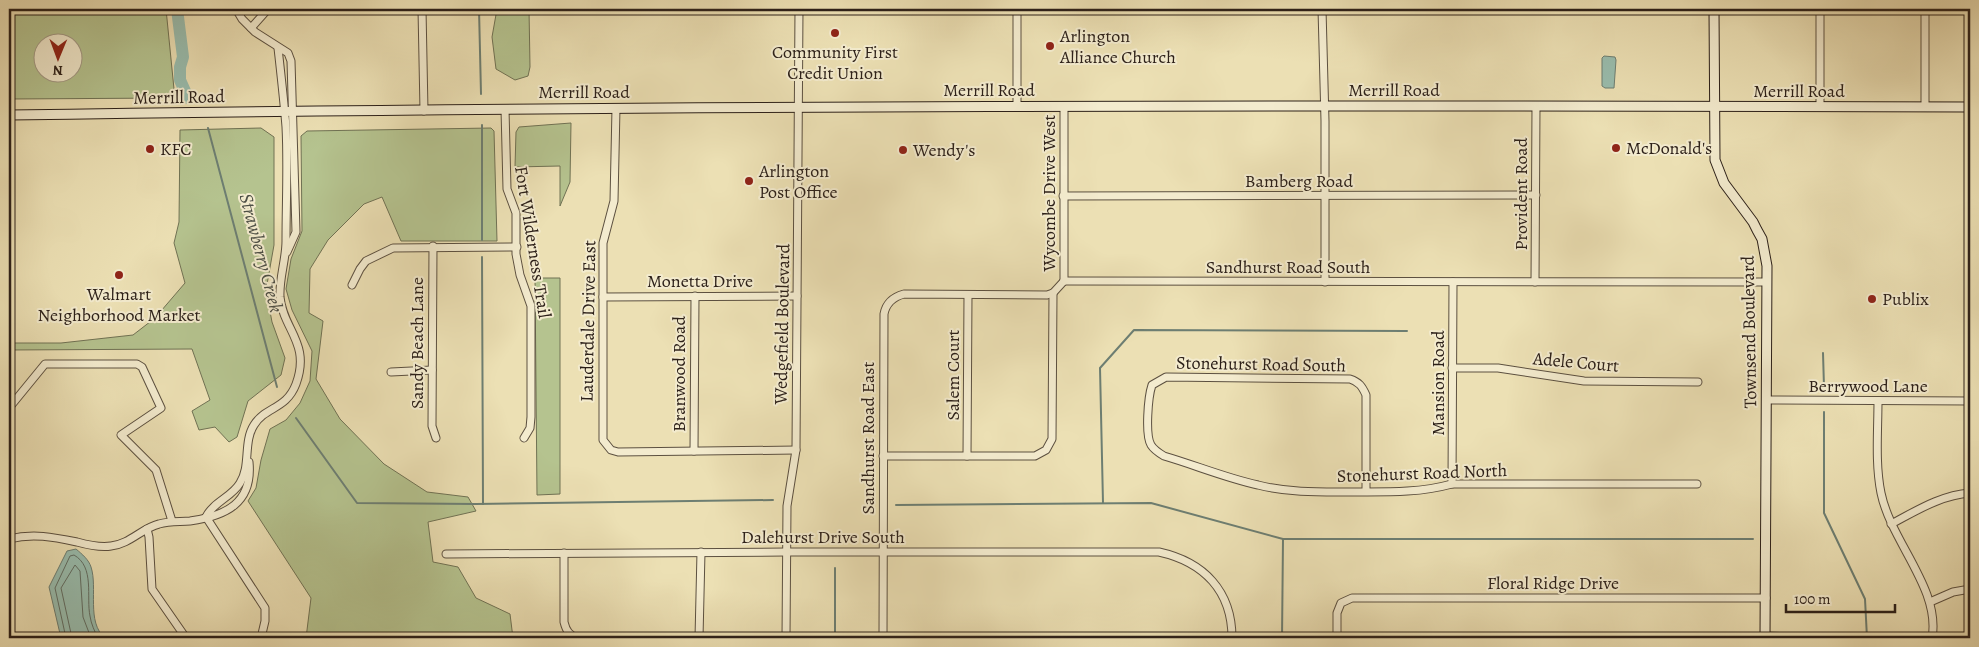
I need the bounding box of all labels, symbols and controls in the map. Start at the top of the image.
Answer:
place label: Arlington Alliance Church [1059,24,1176,69]
marker: Community First Credit Union [829,27,841,39]
north arrow [32,32,82,82]
place label: Community First Credit Union [772,40,898,85]
marker: Arlington Alliance Church [1044,40,1056,52]
text: N [53,61,63,80]
street label: Merrill Road [943,78,1035,102]
street label: Merrill Road [1348,78,1440,102]
street label: Merrill Road [1753,79,1845,103]
street label: Merrill Road [538,80,630,104]
street label: Merrill Road [133,84,225,110]
street label: Wycombe Drive West [1037,115,1061,272]
place label: McDonald's [1626,136,1712,160]
place label: KFC [160,137,192,161]
street label: Provident Road [1509,137,1533,250]
place label: Wendy's [912,138,976,162]
marker: McDonald's [1610,142,1622,154]
marker: KFC [144,143,156,155]
marker: Wendy's [897,144,909,156]
place label: Arlington Post Office [758,159,838,204]
street label: Fort Wilderness Trail [509,164,557,320]
street label: Bamberg Road [1245,169,1353,193]
marker: Arlington Post Office [743,175,755,187]
water label: Strawberry Creek [233,191,289,315]
street label: Lauderdale Drive East [575,240,601,402]
street label: Wedgefield Boulevard [769,243,795,406]
street label: Sandhurst Road South [1206,255,1371,279]
street label: Townsend Boulevard [1736,255,1762,408]
marker: Walmart Neighborhood Market [113,269,125,281]
street label: Monetta Drive [647,269,753,293]
street label: Sandy Beach Lane [405,277,429,409]
place label: Walmart Neighborhood Market [37,282,201,327]
place label: Publix [1882,287,1929,311]
marker: Publix [1866,293,1878,305]
street label: Branwood Road [667,316,691,432]
street label: Salem Court [941,329,965,421]
street label: Mansion Road [1426,330,1450,436]
street label: Adele Court [1531,346,1620,378]
street label: Stonehurst Road South [1176,351,1346,377]
street label: Sandhurst Road East [856,361,880,514]
street label: Berrywood Lane [1808,374,1928,398]
street label: Stonehurst Road North [1336,458,1508,488]
street label: Dalehurst Drive South [741,525,905,549]
street label: Floral Ridge Drive [1487,571,1619,595]
scale bar [1786,582,1895,614]
text: 100 m [1794,589,1831,609]

